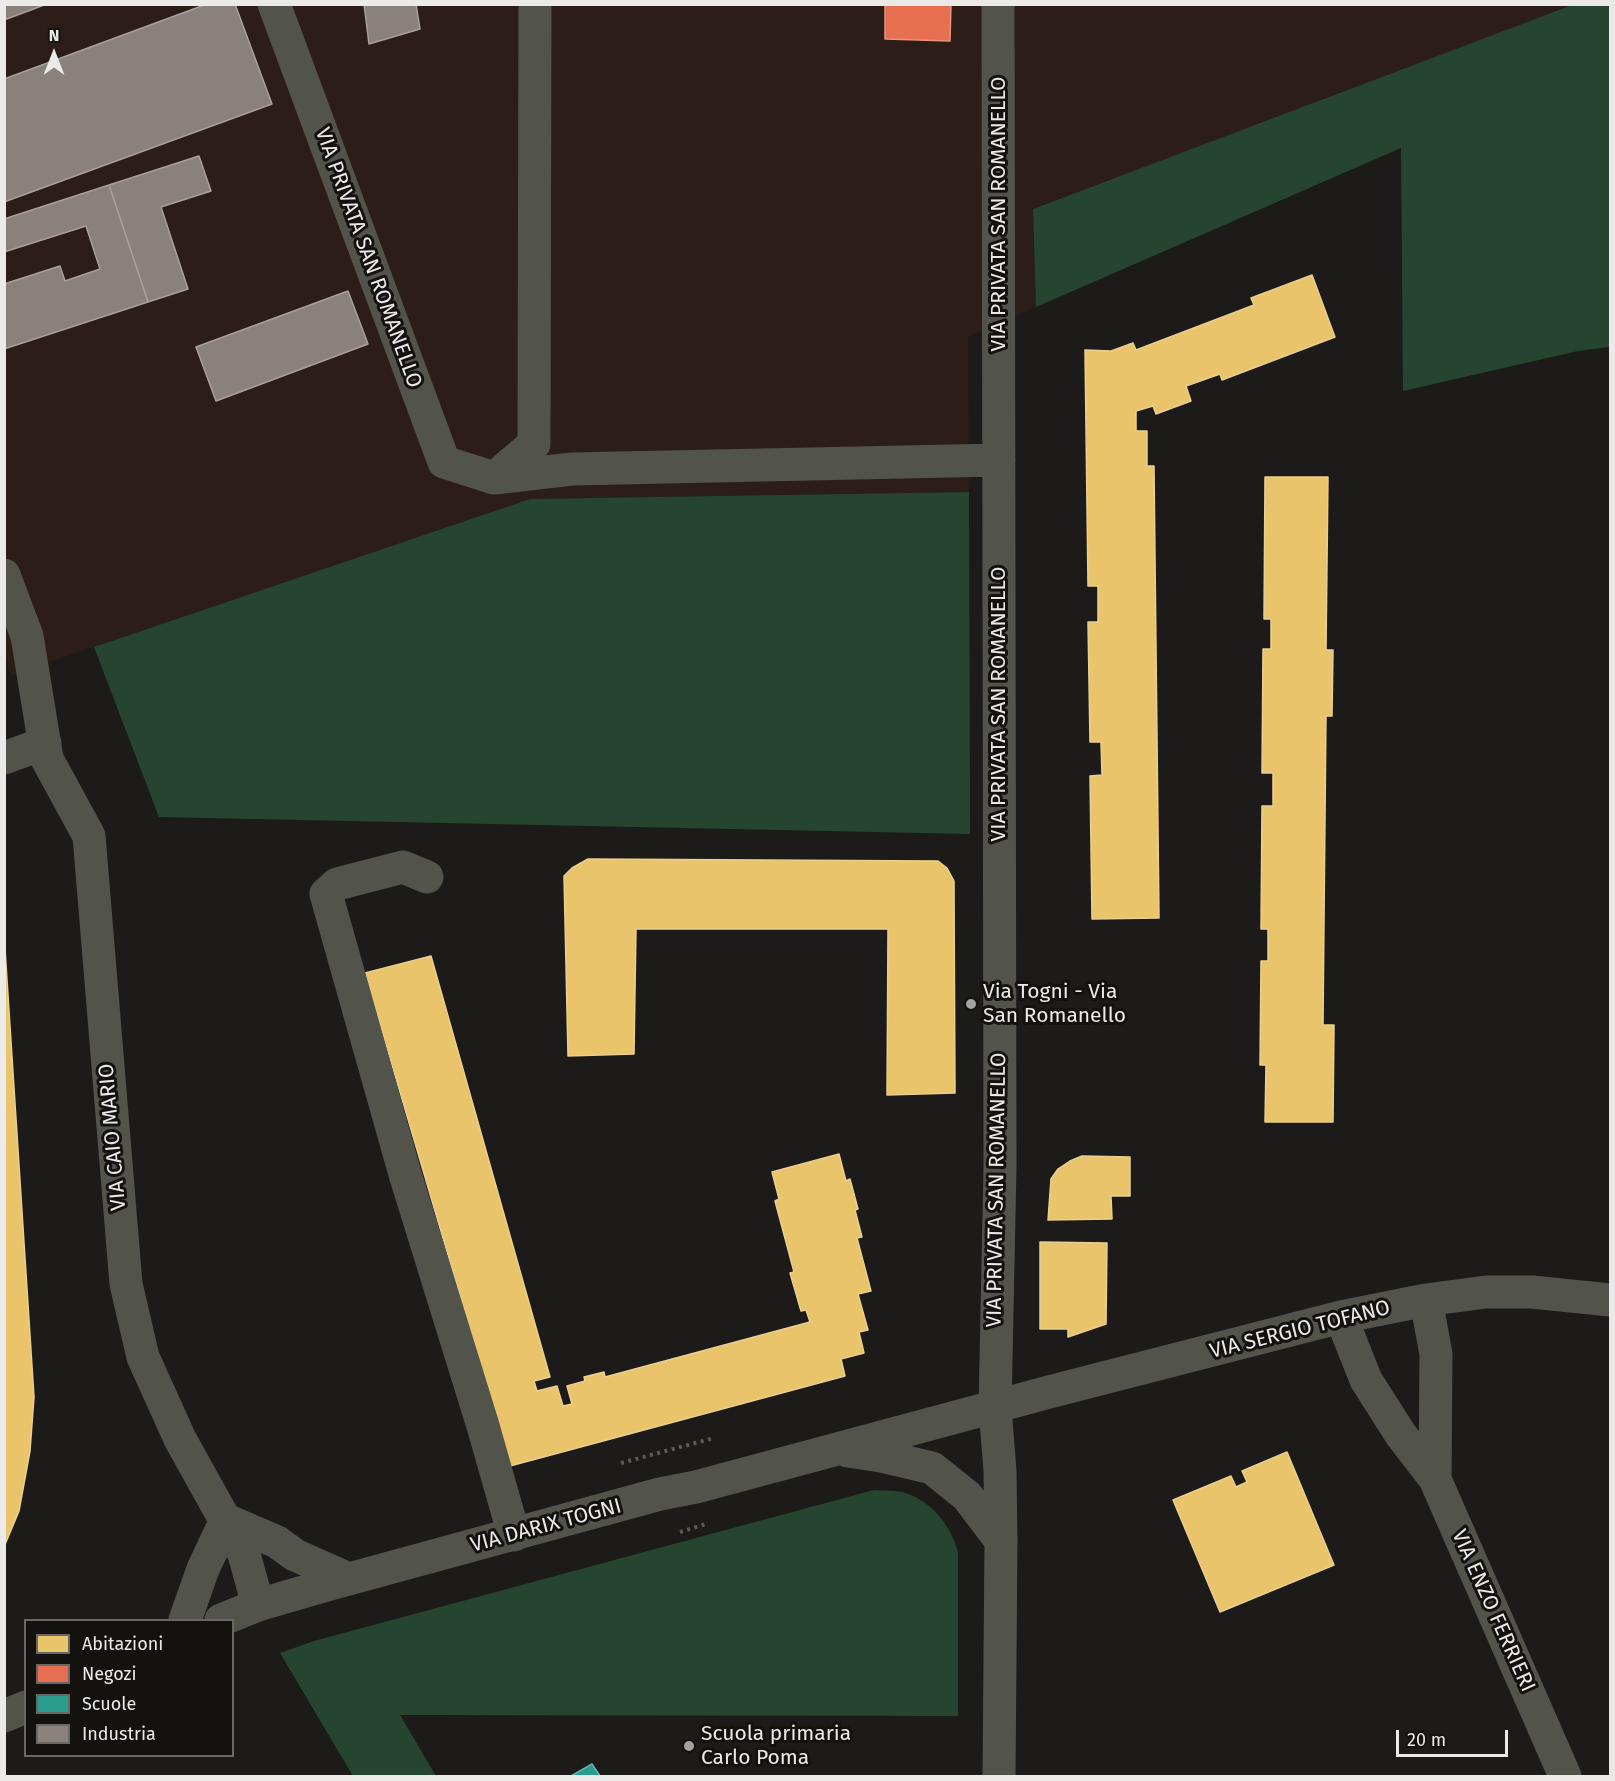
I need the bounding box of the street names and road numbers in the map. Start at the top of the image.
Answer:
street label: VIA PRIVATA SAN ROMANELLO [986,77,1012,351]
street label: VIA PRIVATA SAN ROMANELLO [309,124,427,392]
street label: VIA PRIVATA SAN ROMANELLO [986,567,1012,841]
street label: VIA PRIVATA SAN ROMANELLO [982,1052,1012,1328]
street label: VIA CAIO MARIO [94,1063,132,1211]
street label: VIA SERGIO TOFANO [1207,1295,1393,1365]
street label: VIA DARIX TOGNI [468,1494,624,1558]
street label: VIA ENZO FERRIERI [1446,1526,1540,1696]

